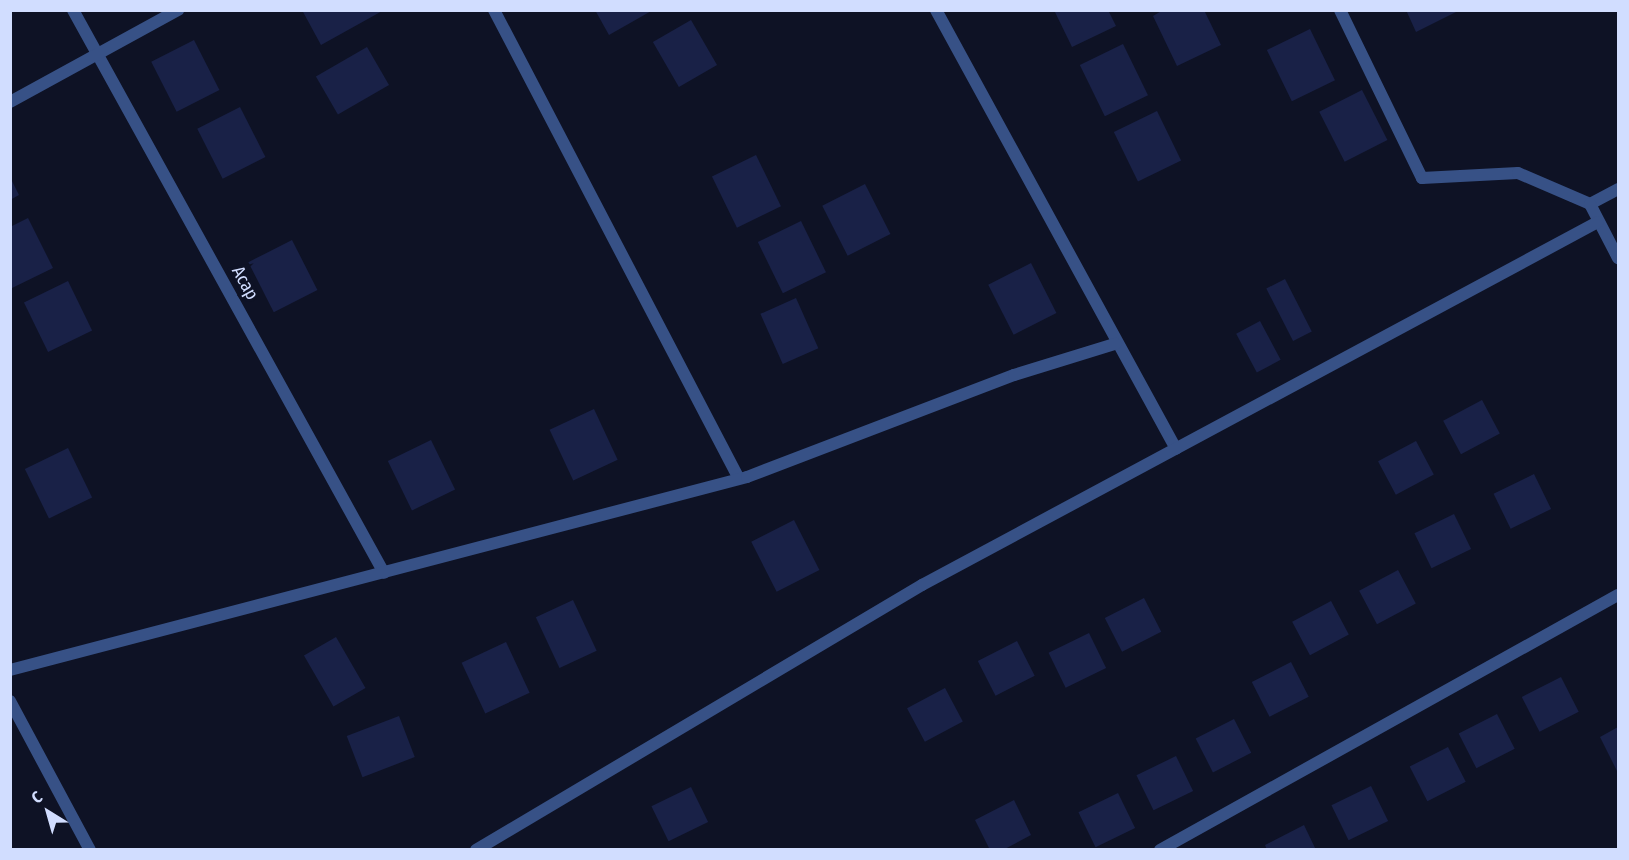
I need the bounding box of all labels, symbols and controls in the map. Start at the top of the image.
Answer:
street label: Асар [227,262,263,304]
north arrow [18,782,78,842]
text: С [28,787,46,807]

